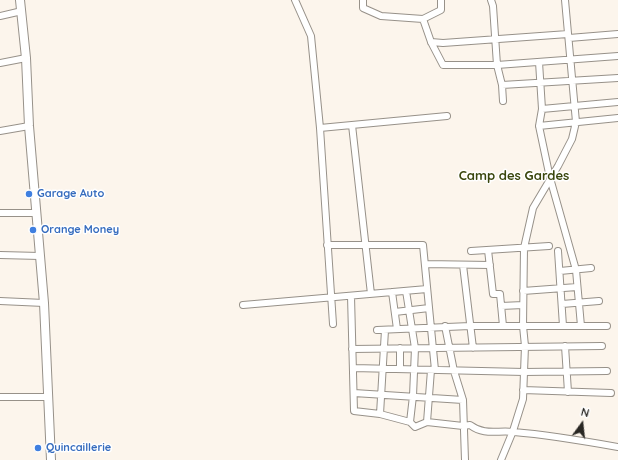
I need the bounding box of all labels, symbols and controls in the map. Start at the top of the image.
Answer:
district label: Camp des Gardes [459,168,569,184]
place label: Garage Auto [37,187,104,201]
marker: Garage Auto [24,189,34,199]
place label: Orange Money [41,223,119,237]
marker: Orange Money [28,225,38,235]
north arrow [562,404,602,444]
text: N [579,405,591,420]
place label: Quincaillerie [46,441,111,455]
marker: Quincaillerie [33,443,43,453]

